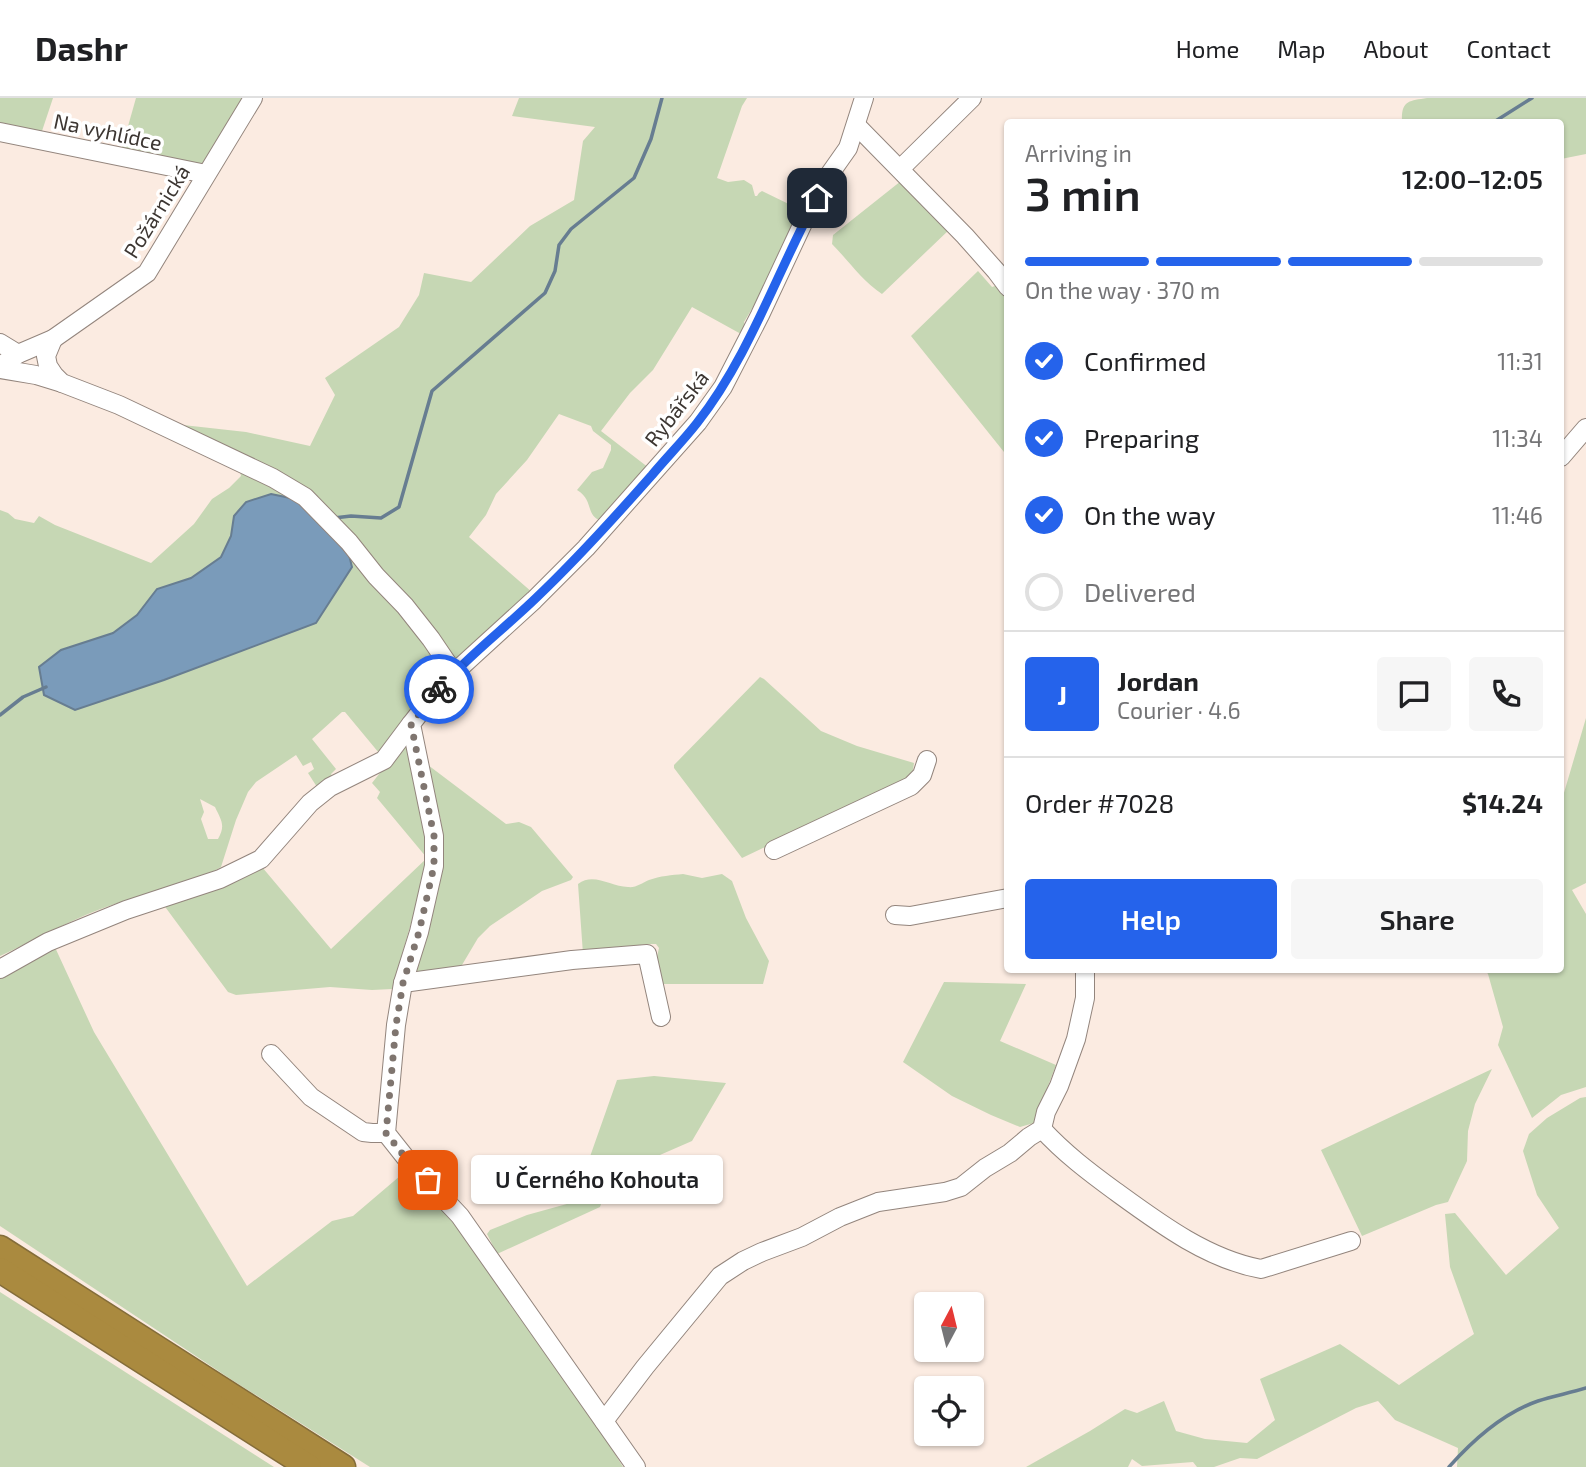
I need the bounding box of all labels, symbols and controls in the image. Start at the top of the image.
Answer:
text: Dashr [35,28,128,68]
text: Home [1176,34,1239,63]
text: Map [1277,34,1325,63]
text: About [1363,34,1429,63]
text: Contact [1467,34,1551,63]
street label: Na vyhlídce [52,107,164,155]
text: Arriving in [1025,139,1132,167]
street label: Požárnická [118,160,194,262]
text: 12:00–12:05 [1402,163,1543,194]
text: 3 min [1025,165,1141,220]
pin [787,168,847,228]
icon: home [798,179,836,217]
text: On the way · 370 m [1025,276,1220,304]
icon: check [1025,342,1063,380]
text: Confirmed [1084,345,1207,376]
text: 11:31 [1497,347,1543,375]
street label: Rybářská [639,365,713,451]
icon: check [1025,419,1063,457]
text: Preparing [1084,422,1199,453]
text: 11:34 [1492,424,1543,452]
icon: check [1025,496,1063,534]
text: On the way [1084,499,1215,530]
text: 11:46 [1492,501,1543,529]
text: Delivered [1084,576,1196,607]
courier [404,654,474,724]
button: chat [1377,657,1451,731]
button: phone [1469,657,1543,731]
text: Jordan [1117,665,1199,696]
icon: bike [420,670,458,708]
text: J [1057,679,1067,710]
text: Courier · 4.6 [1117,696,1241,724]
text: Order #7028 [1025,787,1174,818]
text: $14.24 [1462,787,1543,818]
button: Help [1025,879,1277,959]
button: Share [1291,879,1543,959]
pin [398,1150,458,1210]
callout: U Černého Kohouta [470,1156,722,1204]
icon: bag [409,1161,447,1199]
text: U Černého Kohouta [495,1165,699,1193]
north arrow [914,1292,984,1362]
map controls [914,1292,984,1446]
button: locate [914,1376,984,1446]

